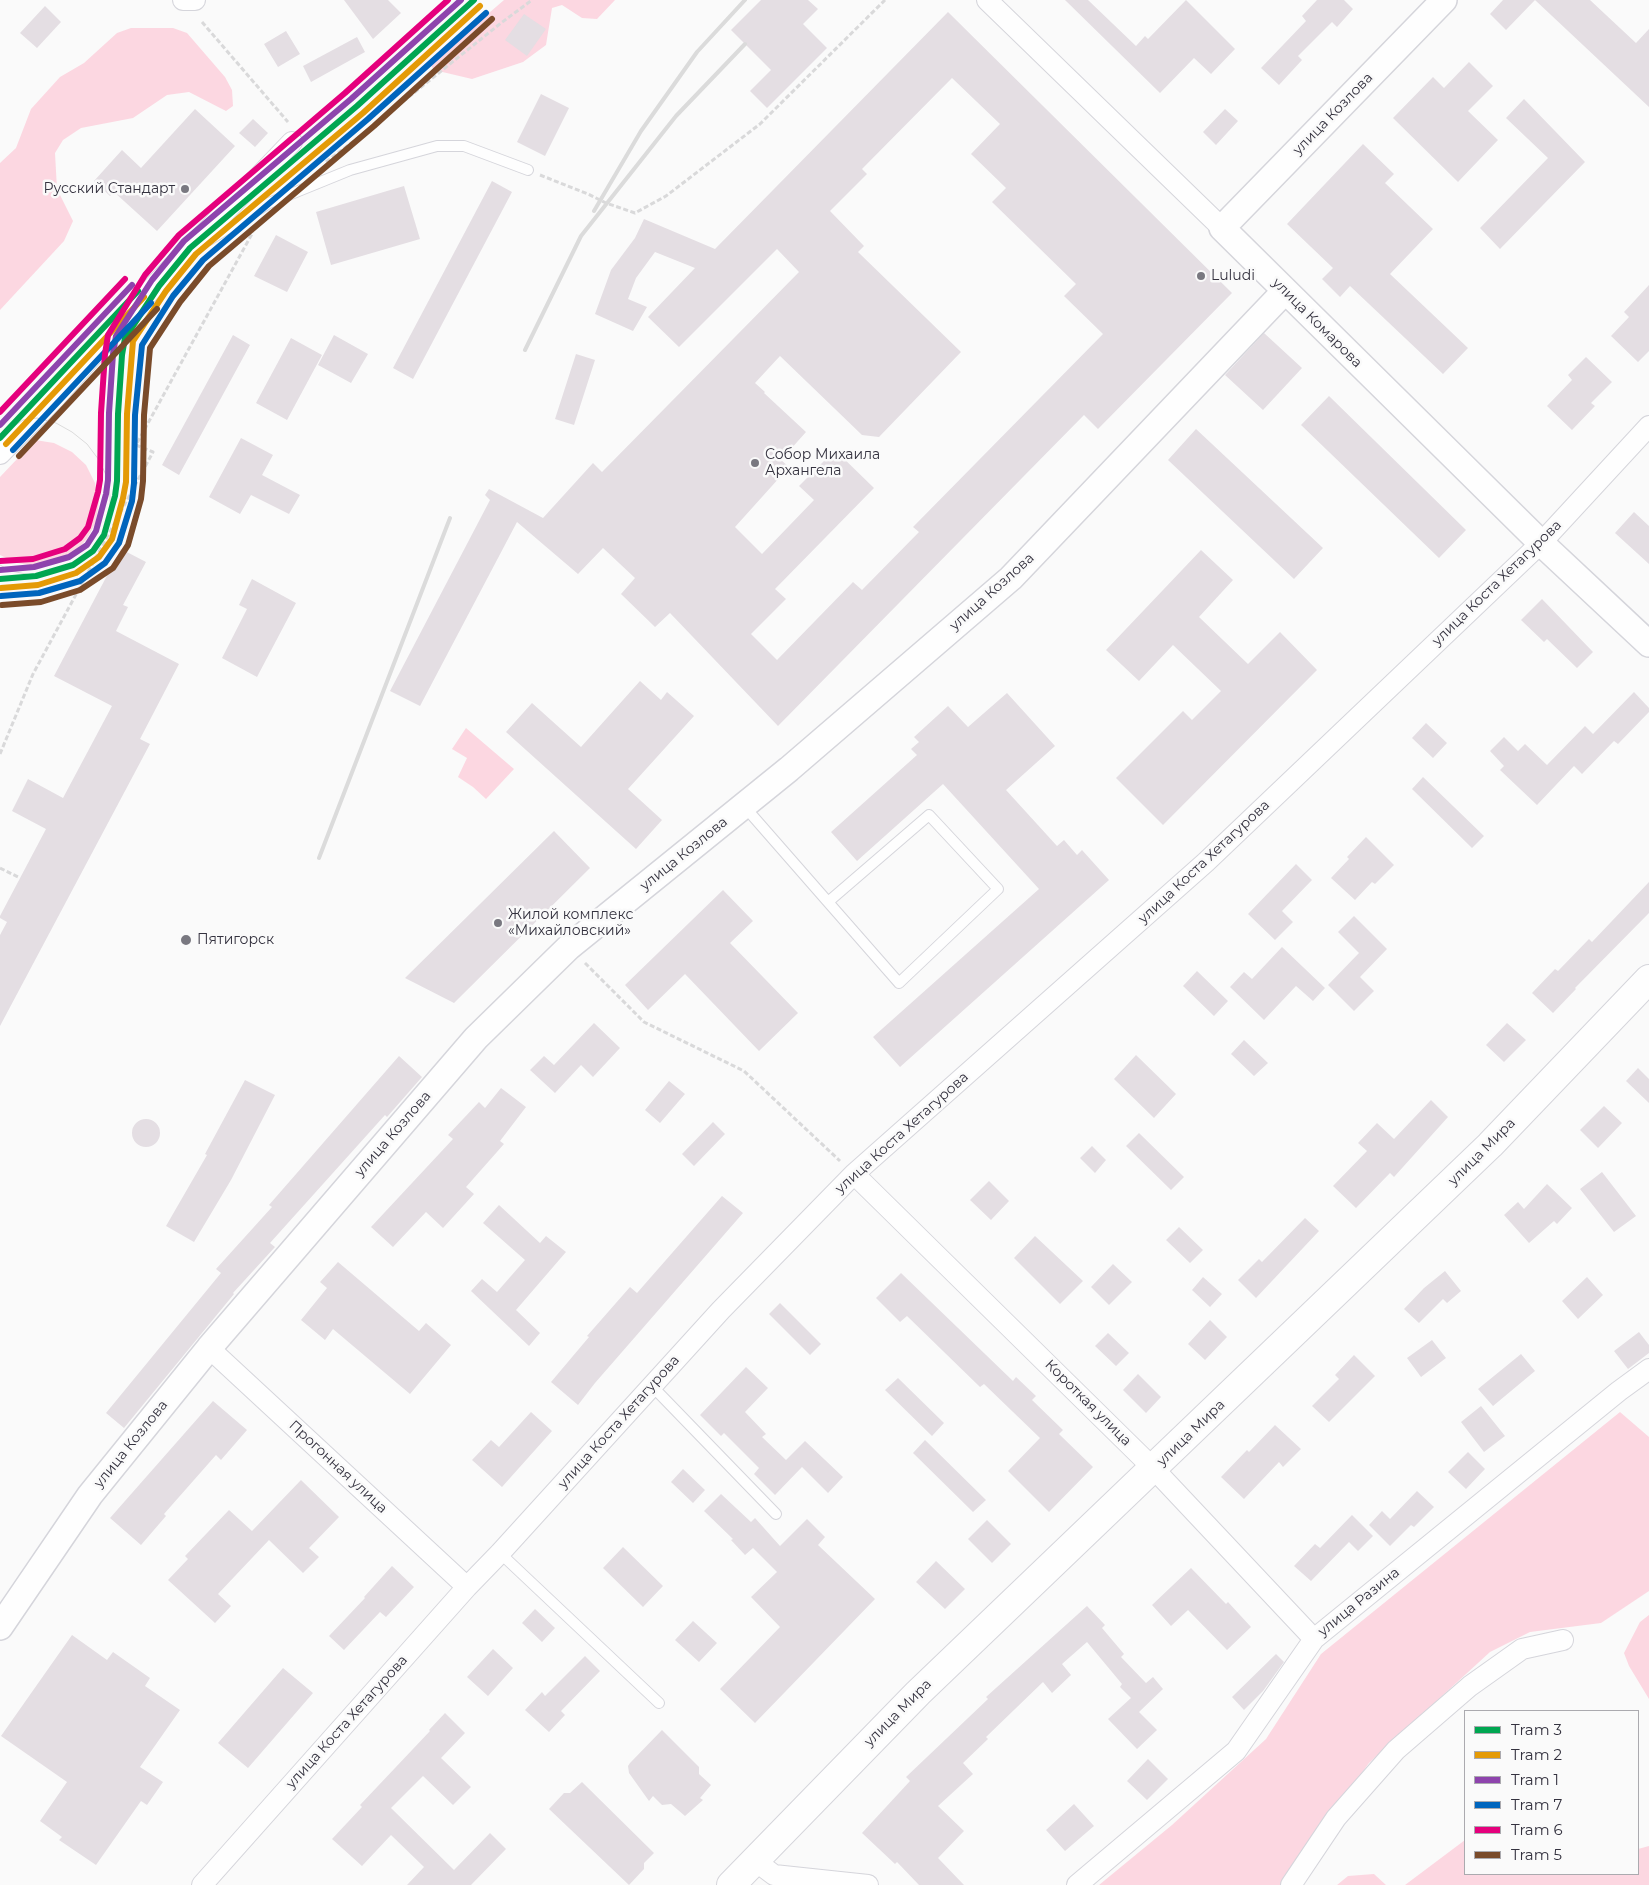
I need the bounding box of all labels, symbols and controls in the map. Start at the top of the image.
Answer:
street label: улица Козлова [1290,69,1376,159]
place label: Русский Стандарт [44,181,175,197]
marker: Русский Стандарт [179,183,191,195]
place label: Luludi [1211,268,1255,284]
marker: Luludi [1195,270,1207,282]
street label: улица Комарова [1269,275,1365,371]
place label: Собор Михаила Архангела [765,447,880,480]
marker: Собор Михаила Архангела [749,457,761,469]
street label: улица Коста Хетагурова [1429,517,1565,649]
street label: улица Козлова [946,550,1038,634]
street label: улица Коста Хетагурова [1135,797,1273,927]
street label: улица Козлова [637,814,731,894]
place label: Жилой комплекс «Михайловский» [508,907,633,940]
marker: Жилой комплекс «Михайловский» [492,917,504,929]
place label: Пятигорск [197,932,274,948]
marker: Пятигорск [179,933,193,947]
street label: улица Коста Хетагурова [832,1069,972,1197]
street label: улица Козлова [351,1088,435,1180]
street label: улица Мира [1445,1115,1519,1189]
street label: улица Коста Хетагурова [555,1352,683,1492]
street label: Короткая улица [1041,1356,1135,1450]
street label: улица Мира [1153,1396,1229,1470]
street label: улица Козлова [91,1397,171,1491]
street label: Прогонная улица [285,1417,391,1517]
street label: улица Разина [1315,1564,1403,1640]
street label: улица Коста Хетагурова [283,1652,411,1792]
street label: улица Мира [861,1676,935,1750]
legend [1464,1710,1639,1875]
text: Tram 3 [1511,1720,1562,1739]
text: Tram 2 [1511,1745,1562,1764]
text: Tram 1 [1511,1770,1559,1789]
text: Tram 7 [1511,1795,1562,1814]
text: Tram 6 [1511,1820,1563,1839]
text: Tram 5 [1511,1845,1562,1864]

